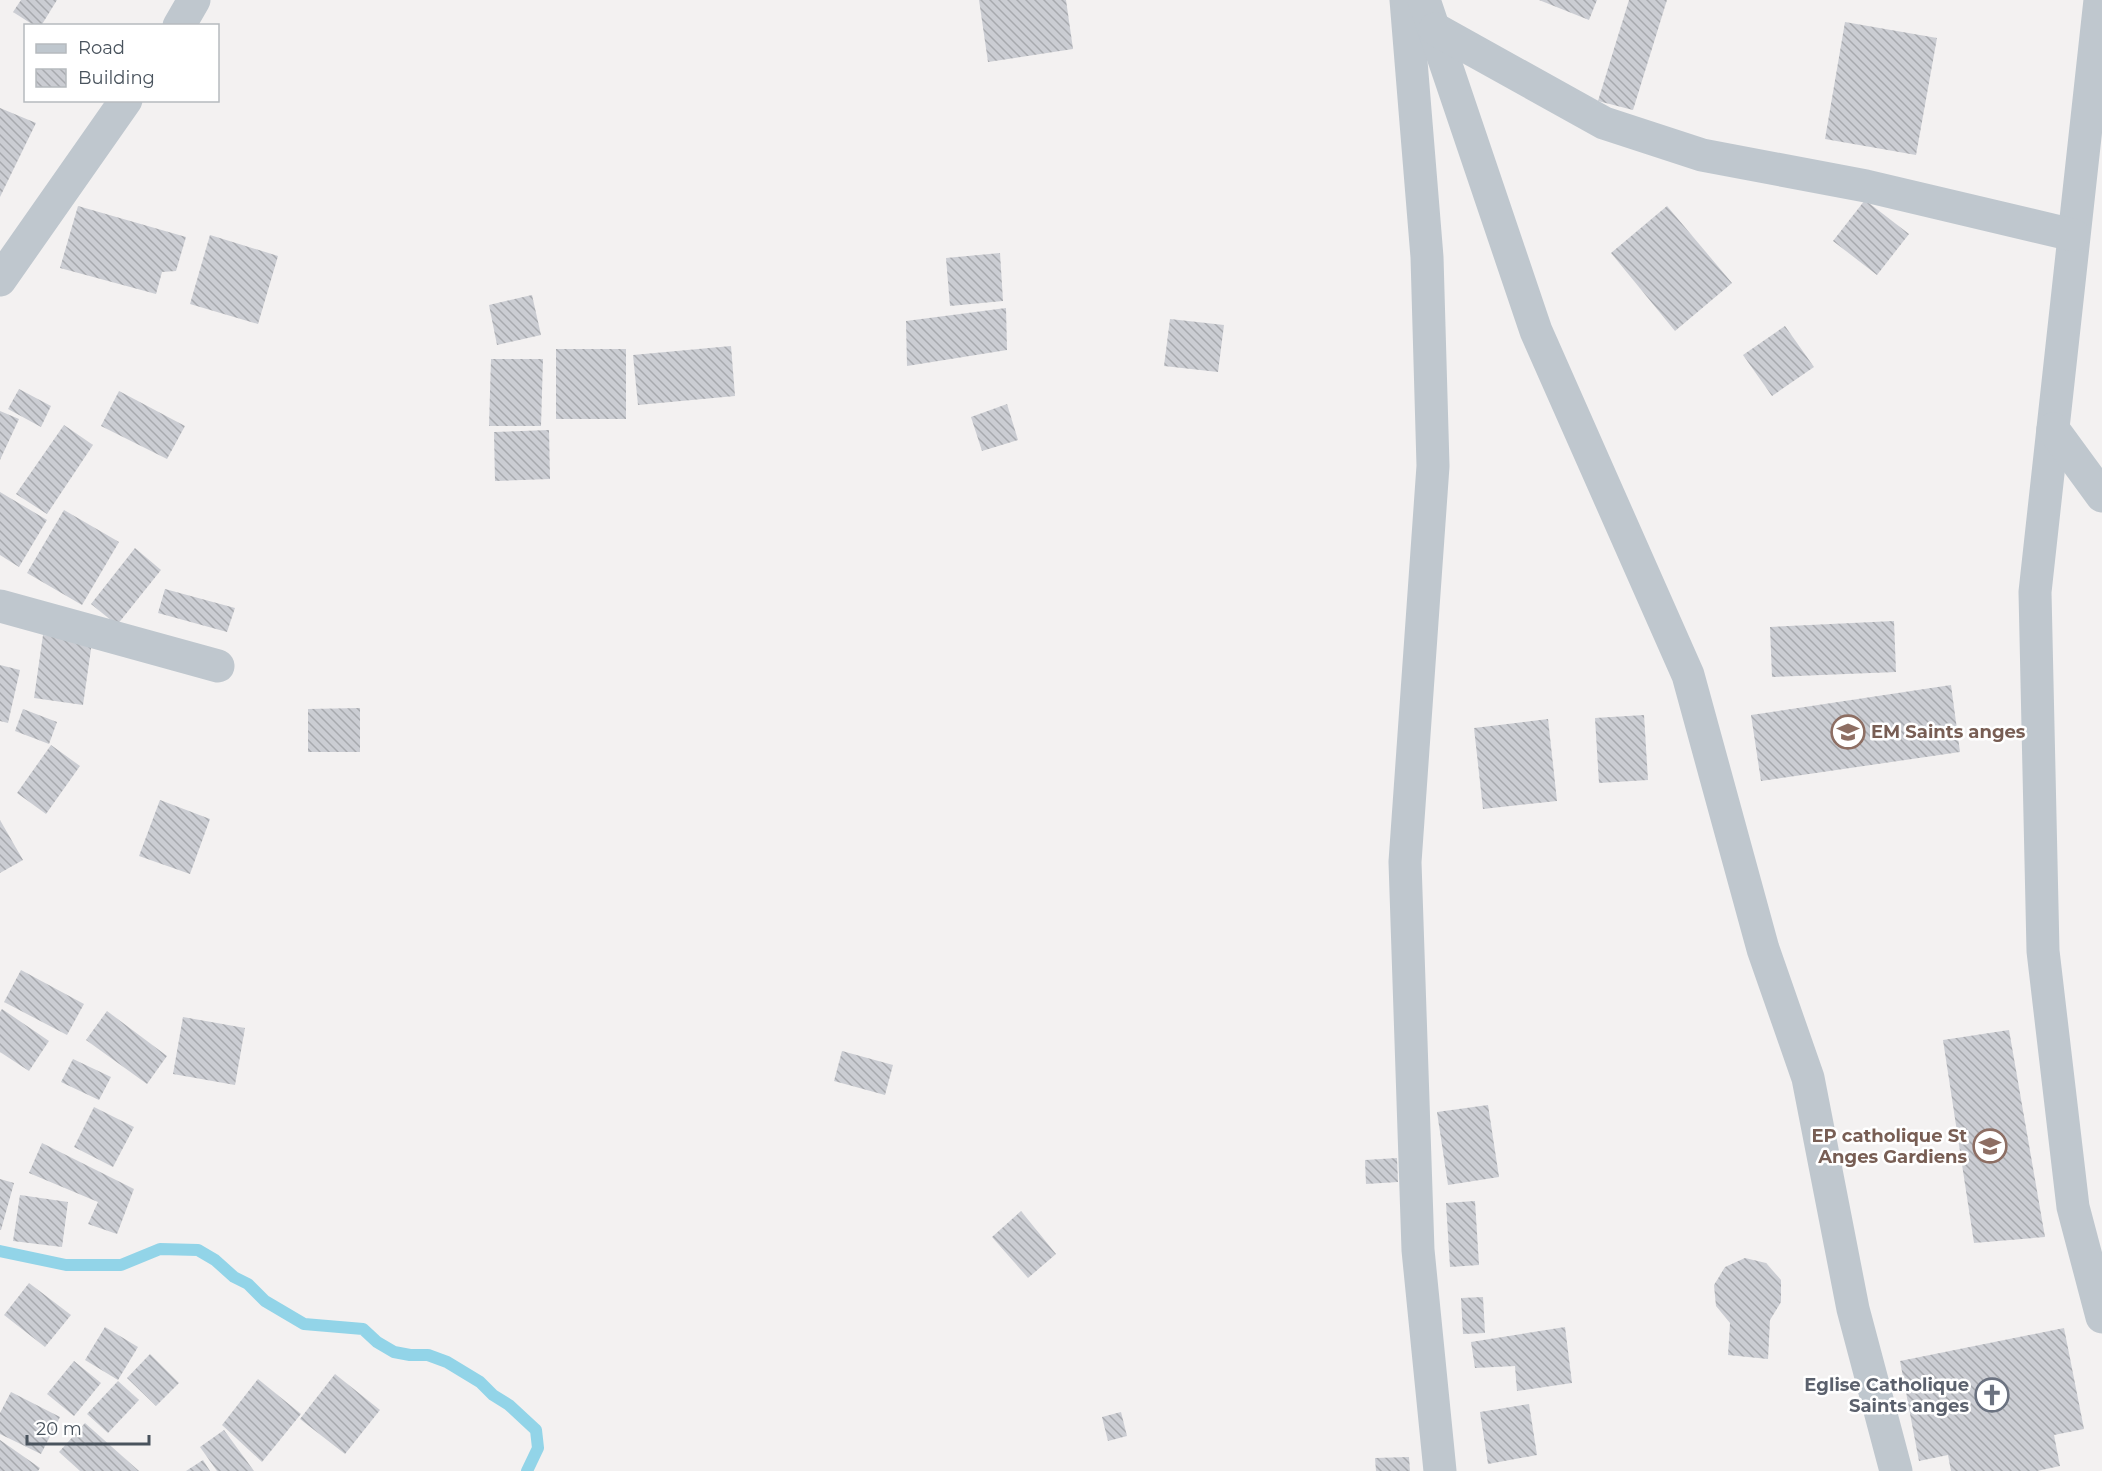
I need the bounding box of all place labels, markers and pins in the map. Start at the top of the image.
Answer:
school or university icon: EM Saints anges [1830,714,1866,750]
place label: EM Saints anges [1871,721,2026,743]
place label: EP catholique St Anges Gardiens [1811,1125,1967,1168]
school or university icon: EP catholique St Anges Gardiens [1972,1128,2008,1164]
place label: Eglise Catholique Saints anges [1804,1374,1969,1417]
church icon: Eglise Catholique Saints anges [1974,1377,2010,1413]

